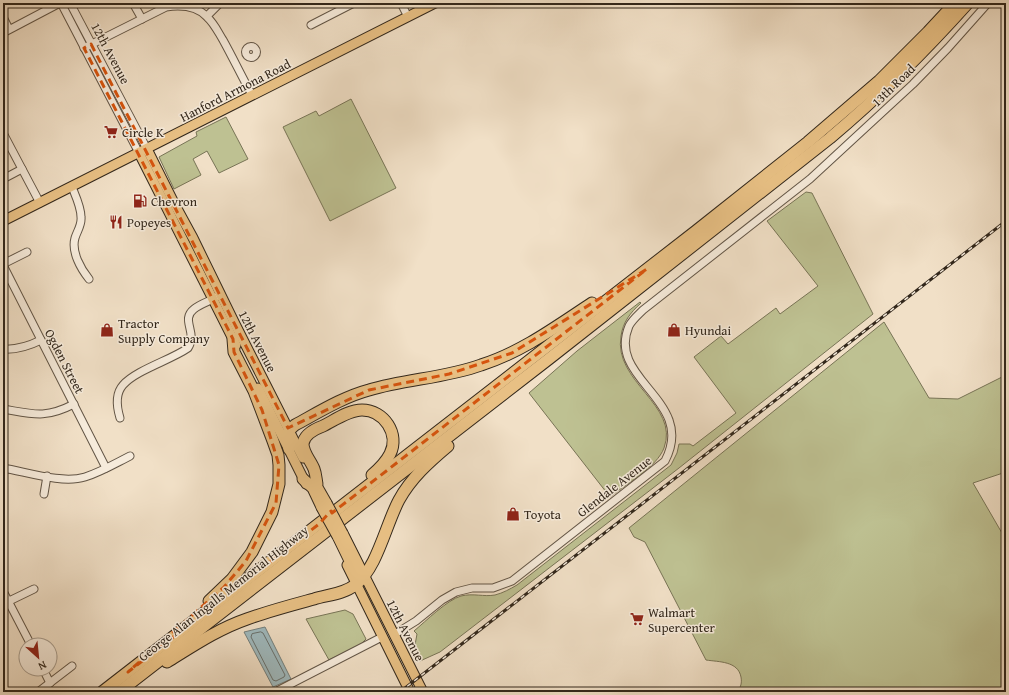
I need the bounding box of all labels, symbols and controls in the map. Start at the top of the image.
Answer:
street label: 12th Avenue [86,19,135,87]
street label: Hanford Armona Road [177,54,294,127]
street label: 13th Road [867,60,920,111]
place label: Circle K [122,123,164,142]
supermarket icon: Circle K [103,124,119,140]
place label: Chevron [151,192,198,211]
fuel station icon: Chevron [132,193,148,209]
place label: Popeyes [127,213,171,232]
restaurant icon: Popeyes [108,214,124,230]
street label: 12th Avenue [234,307,281,375]
place label: Tractor Supply Company [118,314,210,348]
place label: Hyundai [685,321,732,340]
shop icon: Tractor Supply Company [99,322,115,338]
shop icon: Hyundai [666,322,682,338]
street label: Ogden Street [40,326,89,397]
street label: Glendale Avenue [573,451,656,522]
place label: Toyota [524,505,562,524]
shop icon: Toyota [505,506,521,522]
street label: George Alan Ingalls Memorial Highway [134,520,313,666]
street label: 12th Avenue [382,596,429,664]
place label: Walmart Supercenter [648,603,716,637]
supermarket icon: Walmart Supercenter [629,611,645,627]
north arrow [18,637,58,677]
text: N [35,657,49,675]

